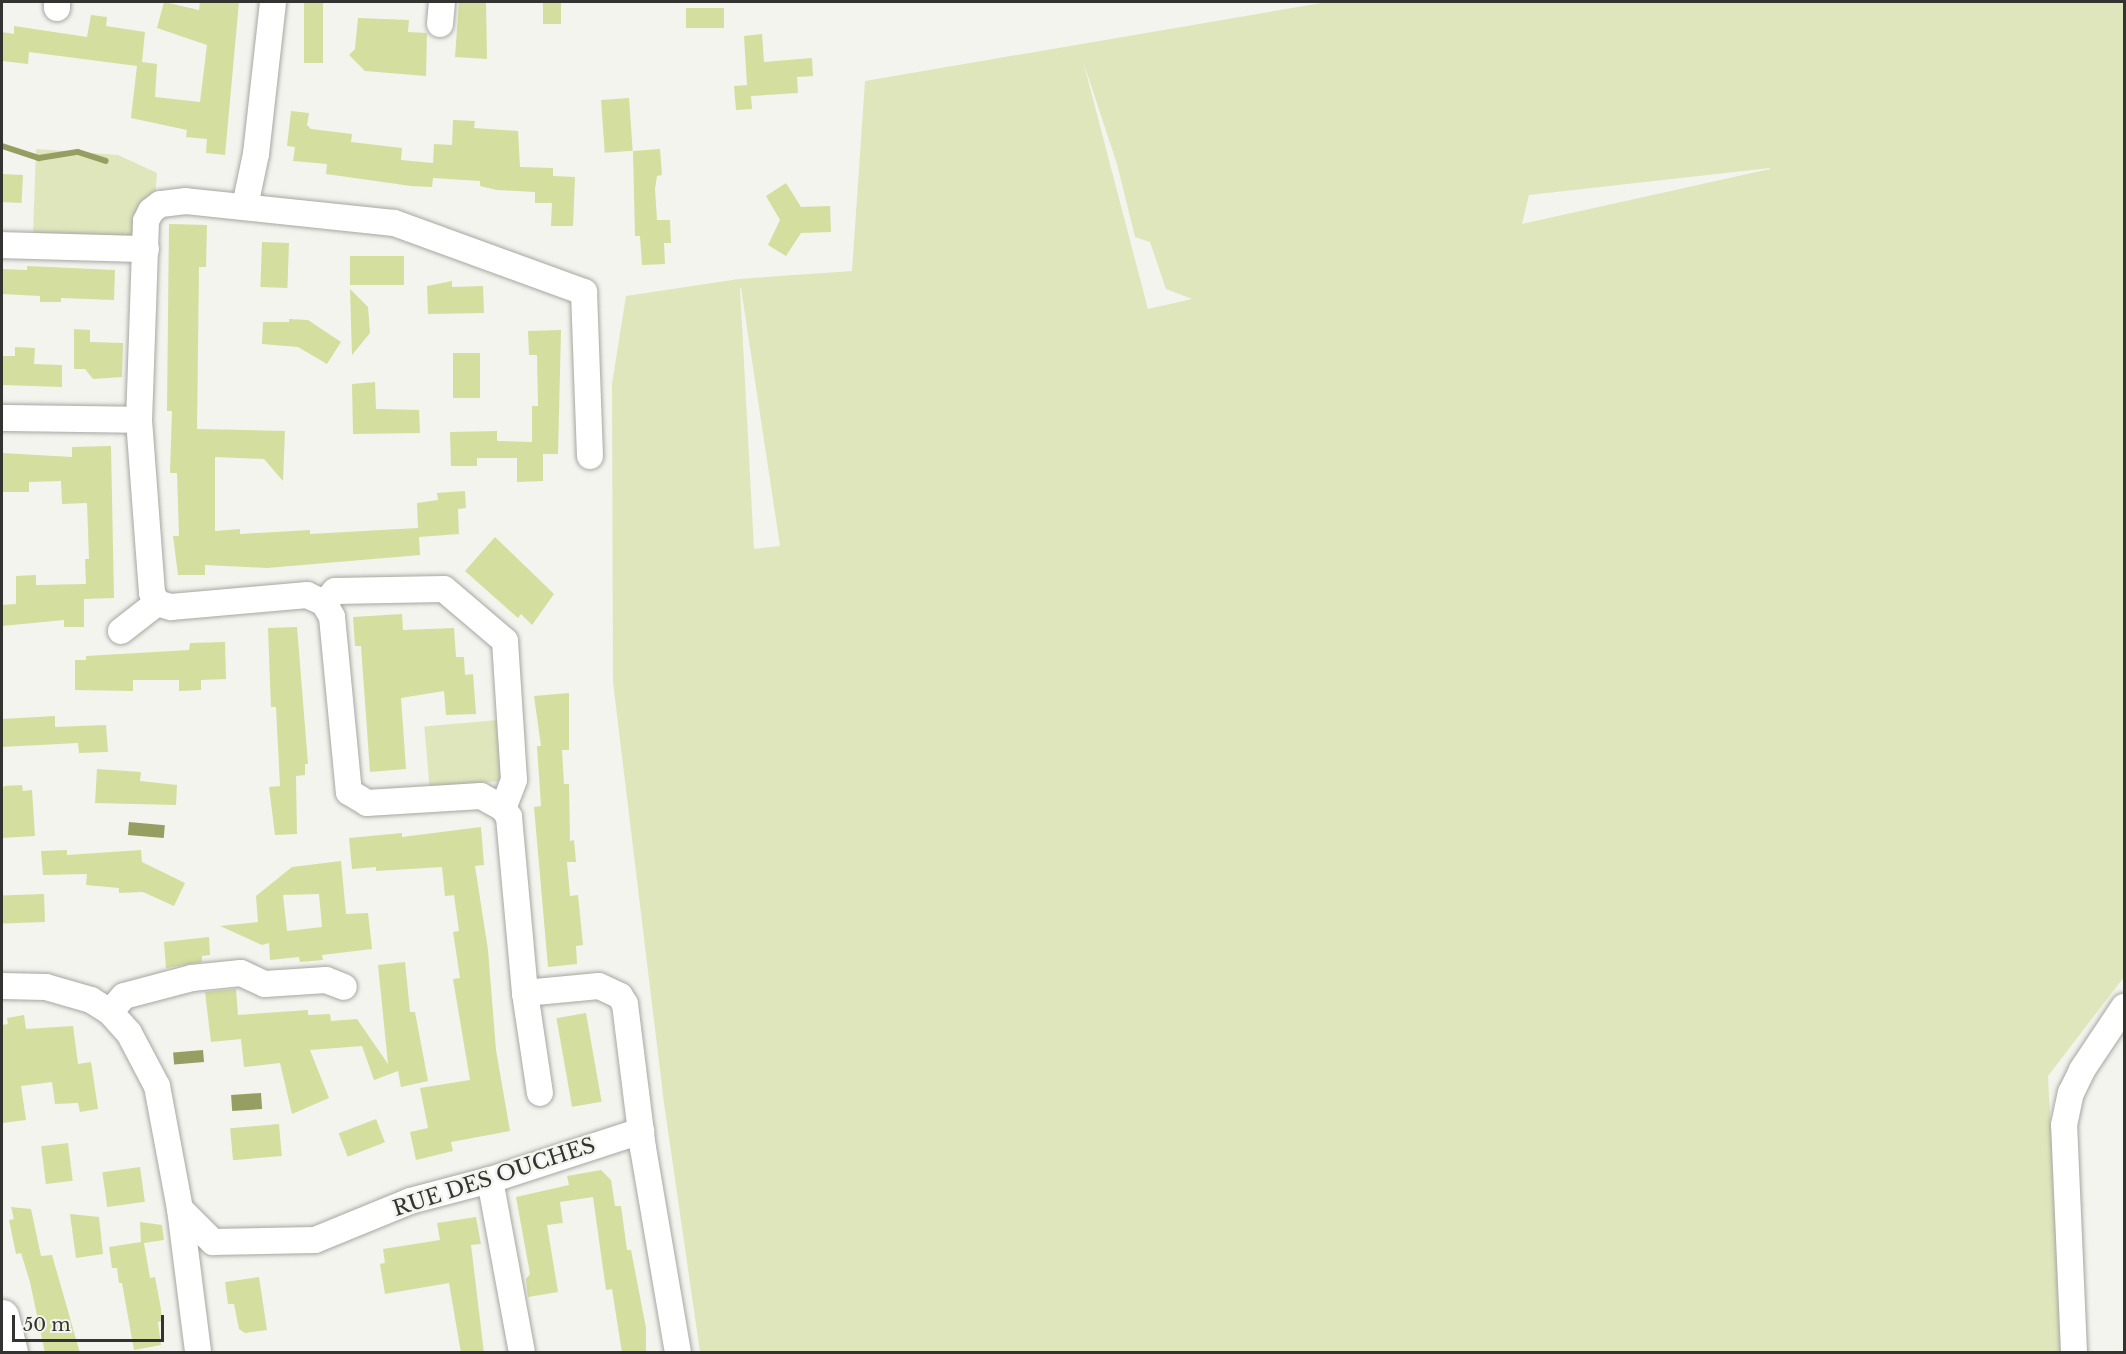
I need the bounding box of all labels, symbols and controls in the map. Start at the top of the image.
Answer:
street label: RUE DES OUCHES [390,1132,598,1222]
scale bar [15,1303,166,1341]
text: 50 m [23,1314,71,1336]

